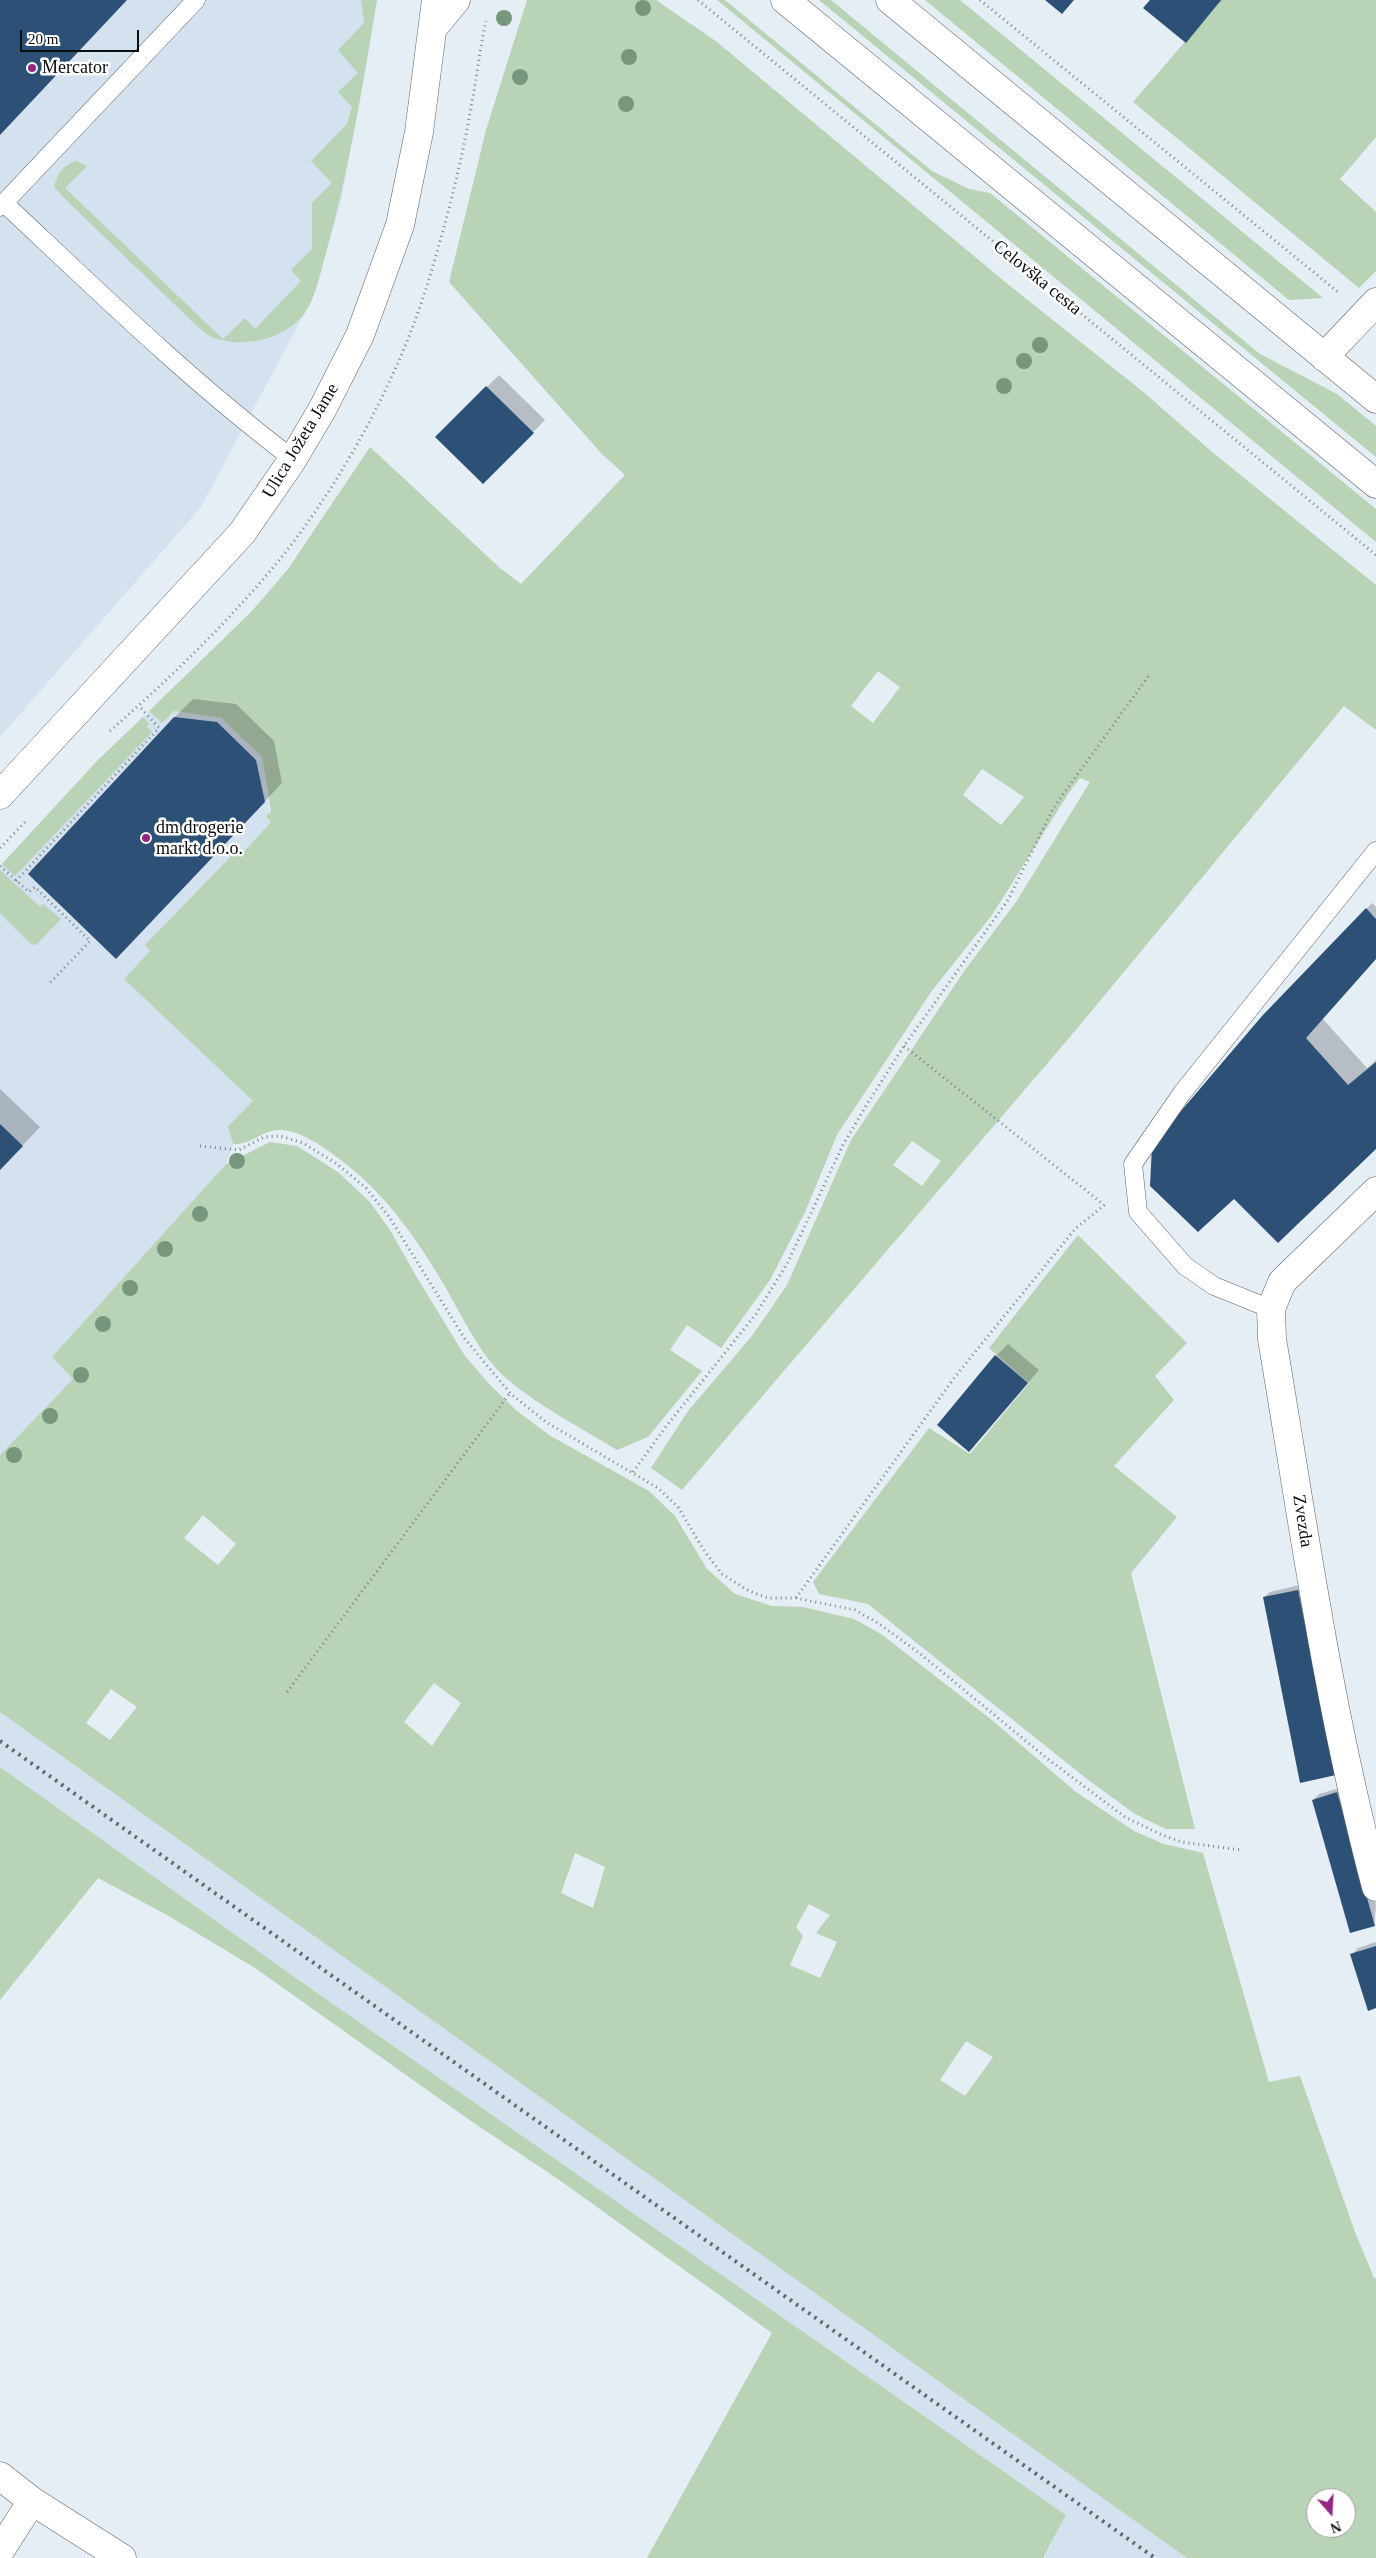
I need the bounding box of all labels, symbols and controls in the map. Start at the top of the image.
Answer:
scale bar [22,20,141,52]
text: 20 m [28,31,58,47]
place label: Mercator [42,57,108,79]
marker: Mercator [26,62,38,74]
street label: Celovška cesta [988,236,1086,320]
street label: Ulica Jožeta Jame [258,380,344,502]
place label: dm drogerie markt d.o.o. [156,817,243,860]
marker: dm drogerie markt d.o.o. [140,832,152,844]
street label: Zvezda [1287,1493,1317,1549]
north arrow [1306,2488,1356,2538]
text: N [1328,2518,1343,2535]

